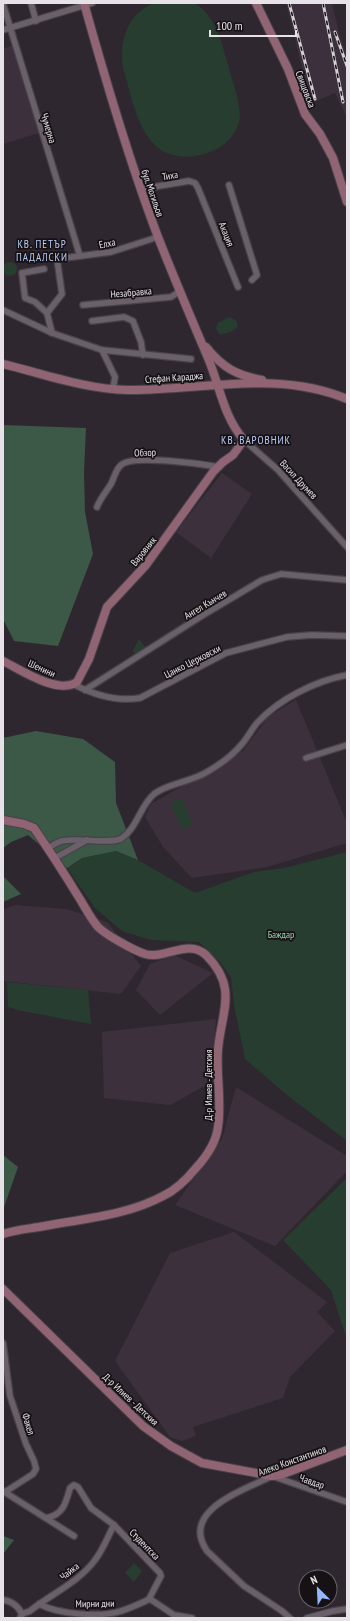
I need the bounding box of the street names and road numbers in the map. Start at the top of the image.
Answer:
street label: Свищовска [292,69,319,110]
street label: Чумерна [38,112,59,145]
street label: бул. Могильов [138,168,167,219]
street label: Тиха [161,168,179,183]
street label: Акация [216,220,237,248]
street label: Елха [98,235,117,252]
street label: Незабравка [110,284,152,301]
street label: Стефан Караджа [145,369,204,386]
street label: Обзор [134,446,156,459]
street label: Васил Друмев [277,457,320,502]
street label: Варовник [128,534,159,569]
street label: Ангел Кънчев [182,587,229,622]
street label: Цанко Церковски [162,642,223,681]
street label: Шенини [26,657,58,680]
street label: Д-р Илиев - Детския [202,1049,215,1121]
street label: Д-р Илиев - Детския [100,1370,161,1428]
street label: Факел [19,1412,38,1437]
street label: Алеко Константинов [256,1442,328,1479]
street label: Чавдар [298,1471,326,1492]
street label: Студентска [127,1526,163,1563]
street label: Чайка [57,1560,82,1583]
street label: Мирни дни [75,1597,115,1610]

